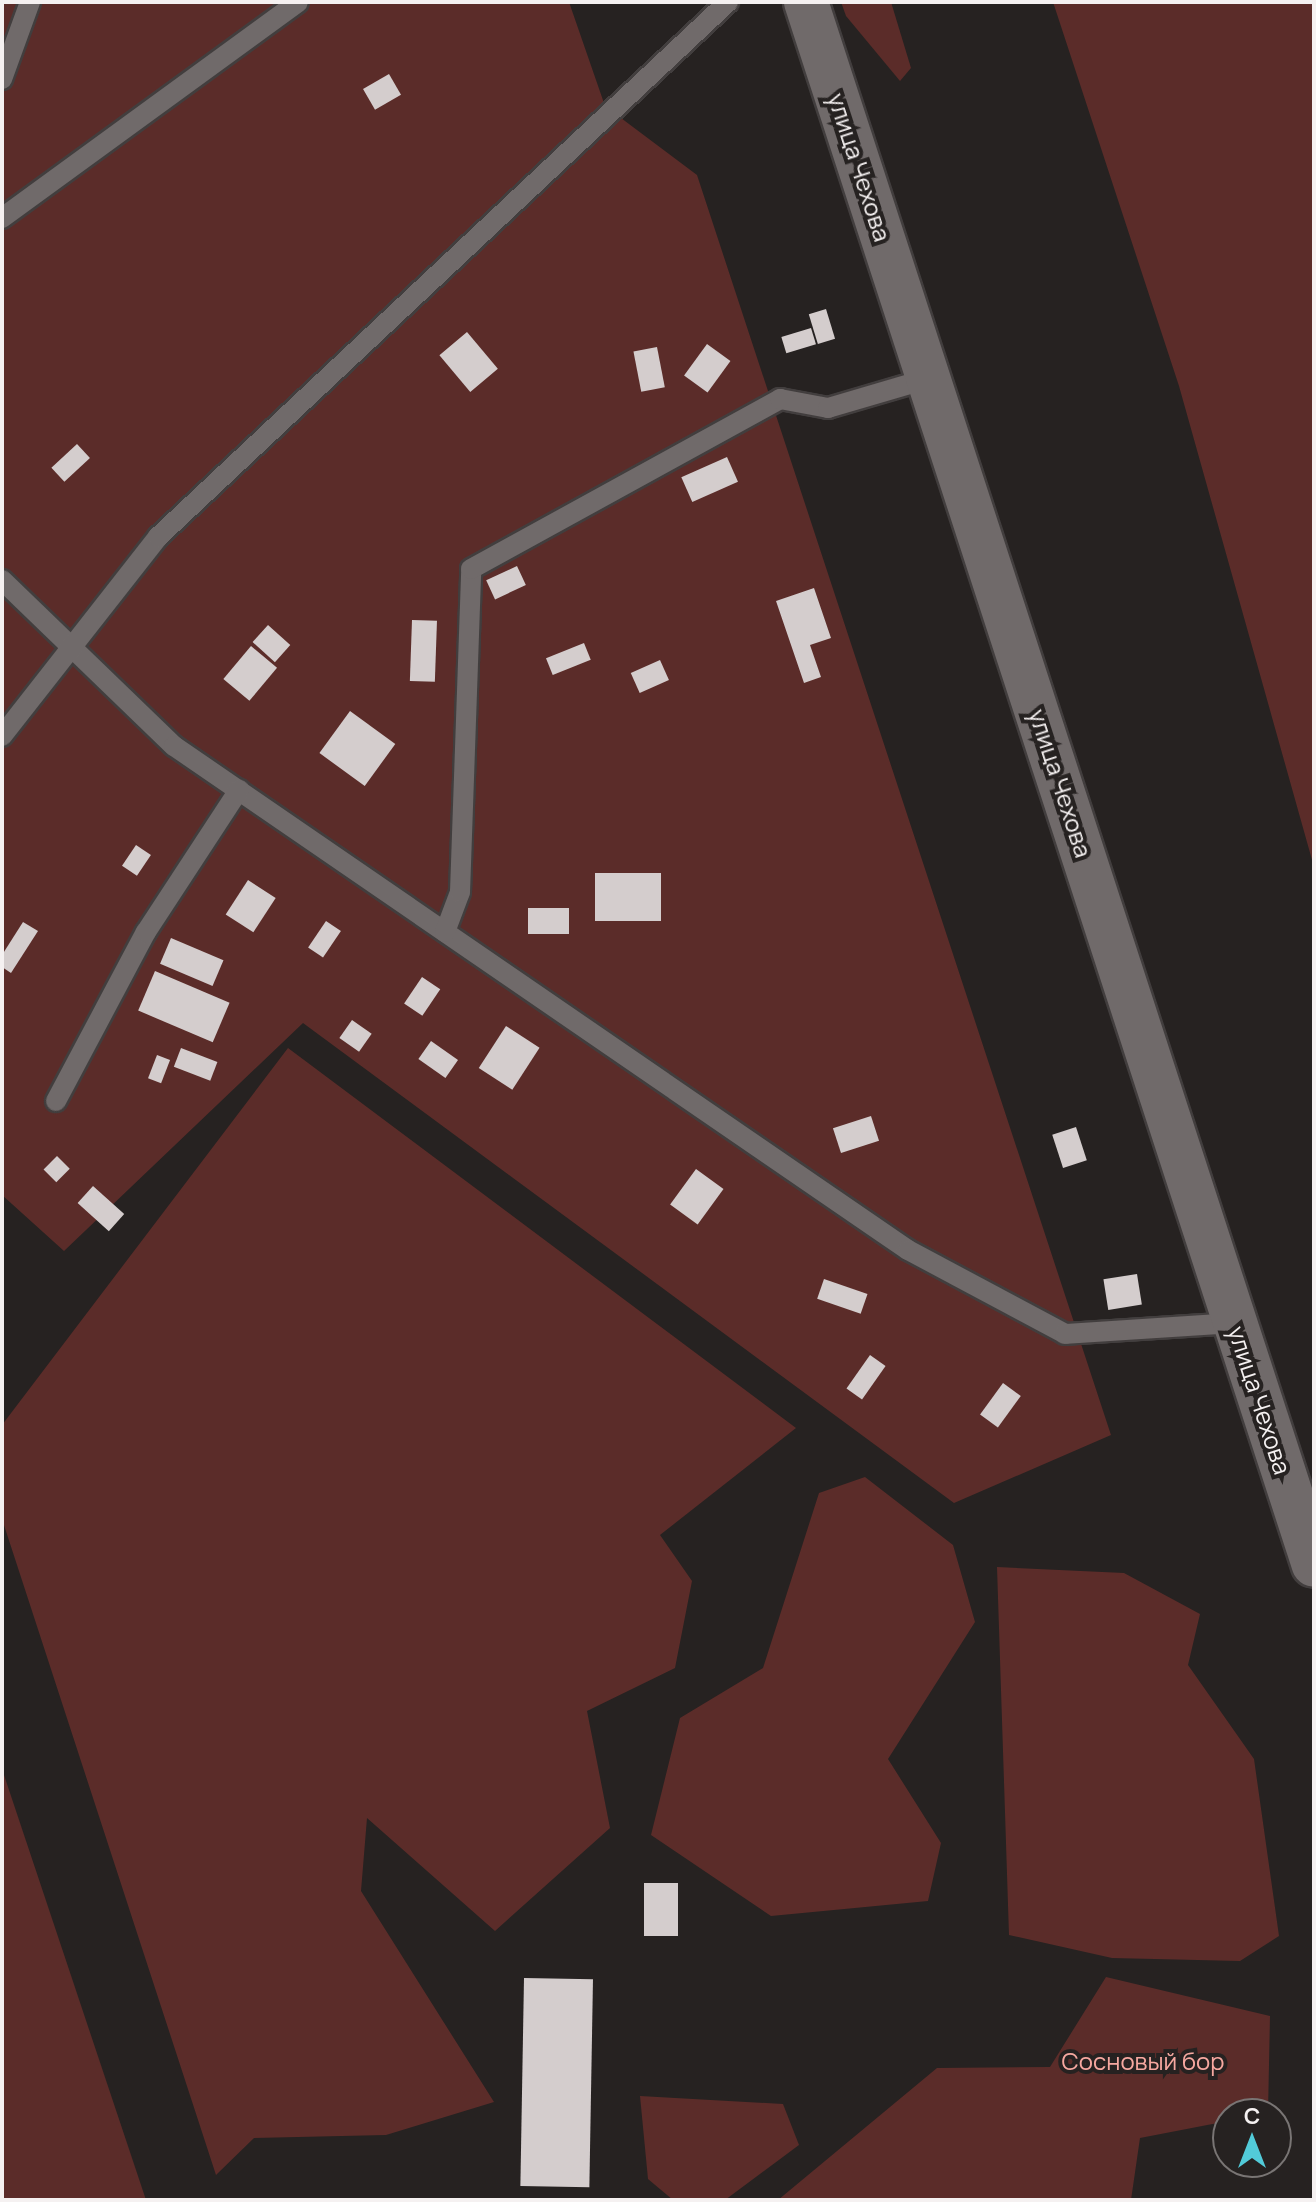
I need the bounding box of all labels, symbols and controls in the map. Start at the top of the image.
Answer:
street label: улица Чехова [822,89,898,245]
street label: улица Чехова [1023,705,1099,861]
street label: улица Чехова [1222,1322,1298,1478]
park label: Сосновый бор [1062,2047,1224,2075]
north arrow [1212,2098,1292,2178]
text: С [1244,2101,1260,2131]

